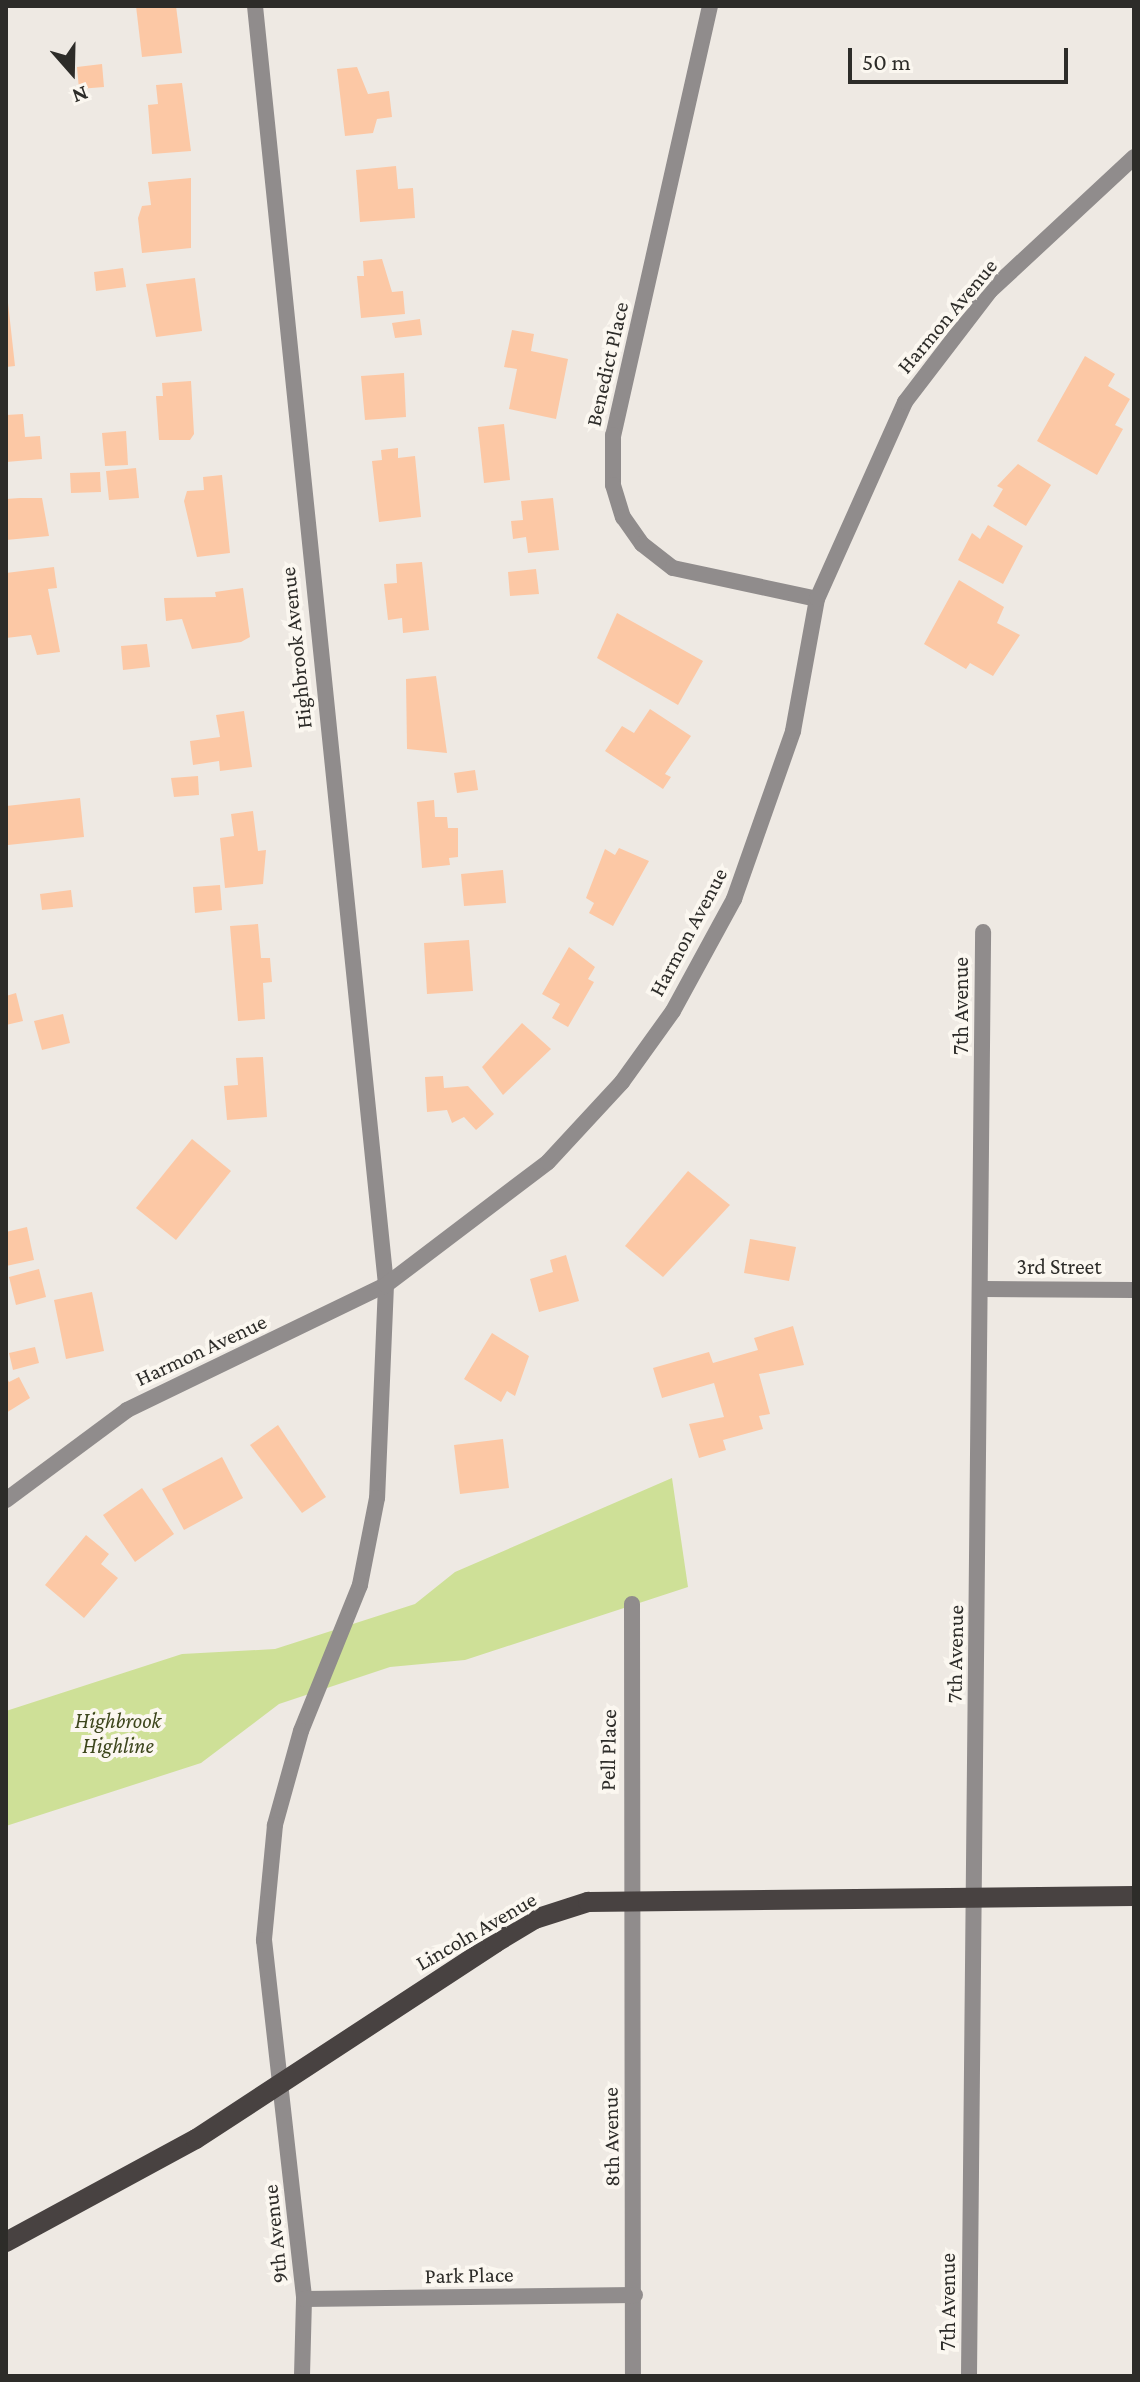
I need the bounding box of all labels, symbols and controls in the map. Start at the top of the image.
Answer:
north arrow [32,32,112,112]
scale bar [852,32,1072,82]
text: 50 m [862,48,911,75]
text: N [69,81,92,109]
street label: Harmon Avenue [891,253,1003,379]
street label: Benedict Place [580,299,634,429]
street label: Highbrook Avenue [274,566,318,730]
street label: Harmon Avenue [643,863,733,1001]
street label: 7th Avenue [948,957,974,1055]
street label: 3rd Street [1016,1254,1102,1280]
street label: Harmon Avenue [131,1308,271,1392]
street label: 7th Avenue [941,1605,969,1703]
park label: Highbrook Highline [75,1707,161,1758]
street label: Pell Place [594,1709,622,1791]
street label: Lincoln Avenue [411,1886,541,1976]
street label: 8th Avenue [597,2087,625,2187]
street label: 9th Avenue [257,2183,293,2285]
street label: 7th Avenue [935,2253,961,2351]
street label: Park Place [424,2261,514,2289]

